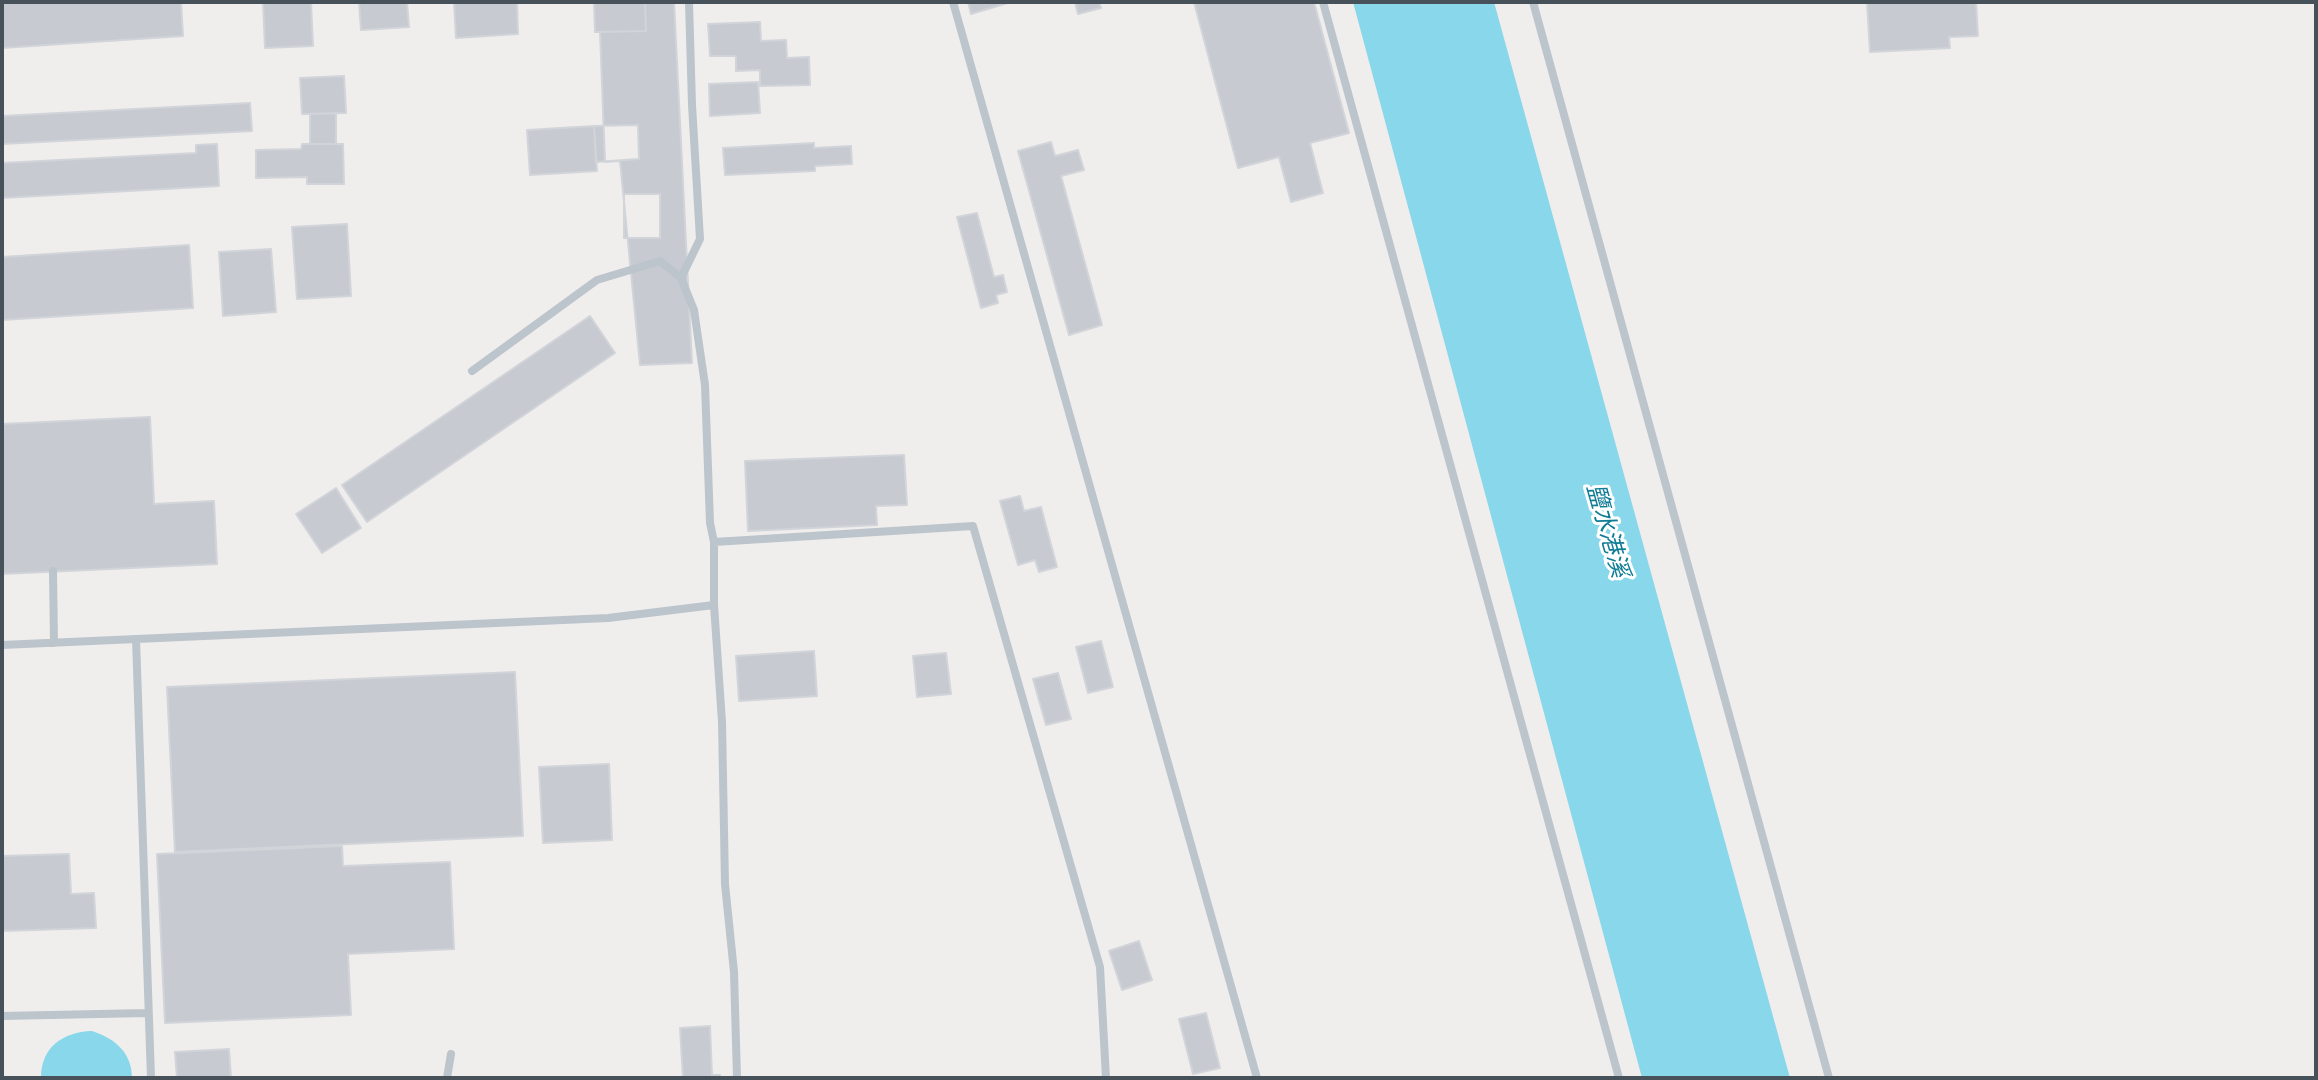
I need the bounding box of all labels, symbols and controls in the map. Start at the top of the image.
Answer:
water label: 鹽水港溪 [1579,481,1633,581]

